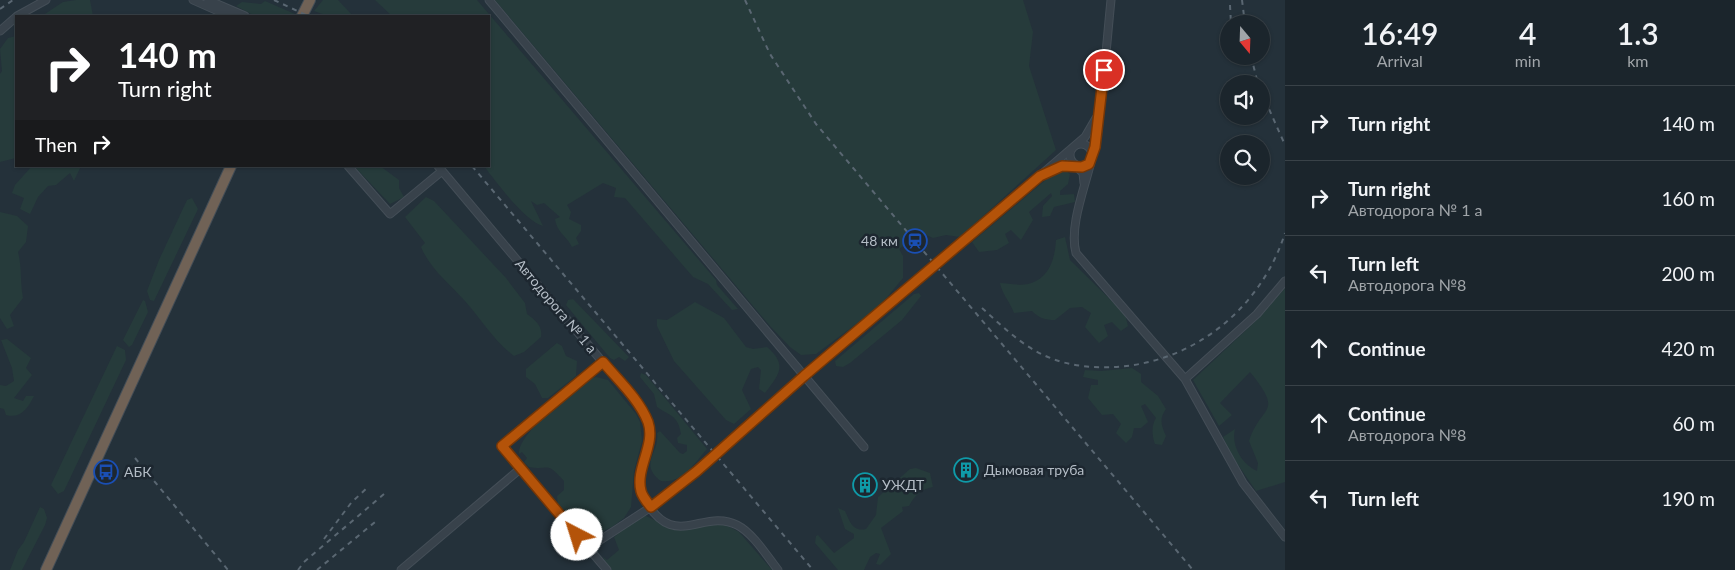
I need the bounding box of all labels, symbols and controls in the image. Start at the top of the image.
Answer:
north arrow [1220,15,1270,65]
map controls [1220,15,1270,185]
text: 16:49 [1361,15,1438,51]
text: 4 [1519,15,1536,51]
text: 1.3 [1617,15,1659,51]
text: 140 m [118,33,217,75]
icon: right [35,35,100,100]
pin [1083,49,1125,91]
text: Arrival [1377,51,1423,70]
text: min [1515,51,1541,70]
text: km [1627,51,1648,70]
icon: arrive [1090,56,1118,84]
text: Turn right [118,75,212,102]
button: sound [1220,75,1270,125]
icon: right [1305,109,1333,137]
text: Turn right [1348,112,1430,135]
text: 140 m [1661,112,1715,135]
icon: right [87,130,115,158]
text: Then [35,133,77,156]
button: search [1220,135,1270,185]
text: Turn right [1348,177,1430,200]
icon: right [1305,184,1333,212]
text: 160 m [1661,187,1715,210]
text: Автодорога № 1 а [1348,200,1482,219]
station icon: 48 км [902,228,928,254]
place label: 48 км [861,232,898,249]
text: Turn left [1348,252,1419,275]
street label: Автодорога № 1 а [512,255,601,356]
icon: left [1305,259,1333,287]
text: 200 m [1661,262,1715,285]
text: Автодорога №8 [1348,275,1466,294]
icon: ahead [1305,334,1333,362]
text: Continue [1348,337,1426,360]
text: 420 m [1661,337,1715,360]
text: Continue [1348,402,1426,425]
icon: ahead [1305,409,1333,437]
text: 60 m [1672,412,1715,435]
text: Автодорога №8 [1348,425,1466,444]
building icon: Дымовая труба [953,457,979,483]
bus stop icon: АБК [93,459,119,485]
place label: Дымовая труба [984,461,1084,478]
place label: АБК [124,463,152,480]
building icon: УЖДТ [852,472,878,498]
place label: УЖДТ [882,476,925,493]
icon: left [1305,484,1333,512]
text: Turn left [1348,487,1419,510]
text: 190 m [1661,487,1715,510]
position arrow [550,508,602,560]

